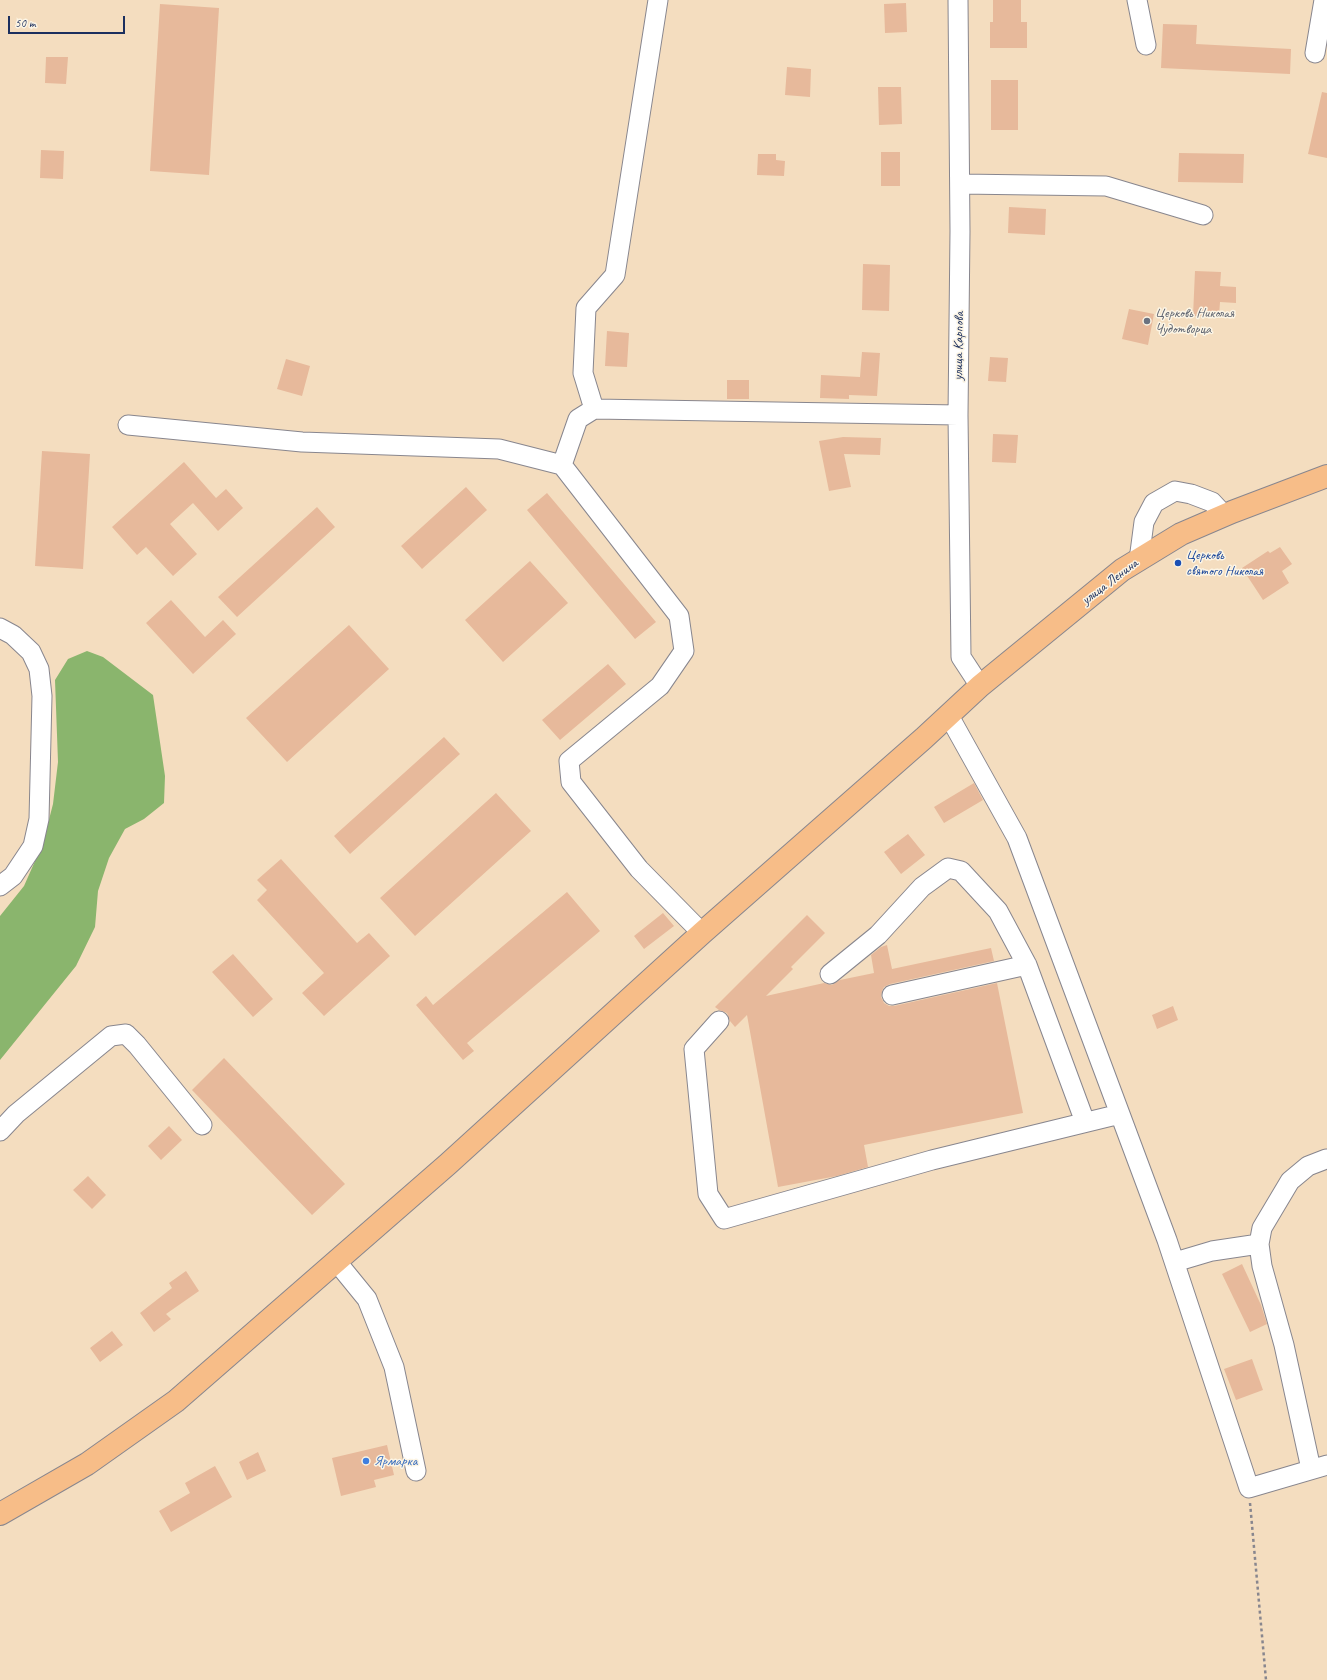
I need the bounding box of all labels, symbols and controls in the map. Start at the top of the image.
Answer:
scale bar [10,8,127,34]
text: 50 m [15,15,35,31]
place label: Церковь Николая Чудотворца [1155,305,1234,338]
street label: улица Карпова [950,311,968,381]
marker: Церковь Николая Чудотворца [1142,316,1152,326]
place label: Церковь святого Николая [1186,547,1263,580]
street label: улица Ленина [1078,555,1142,609]
marker: Церковь святого Николая [1173,558,1183,568]
place label: Ярмарка [374,1453,417,1469]
marker: Ярмарка [361,1456,371,1466]

